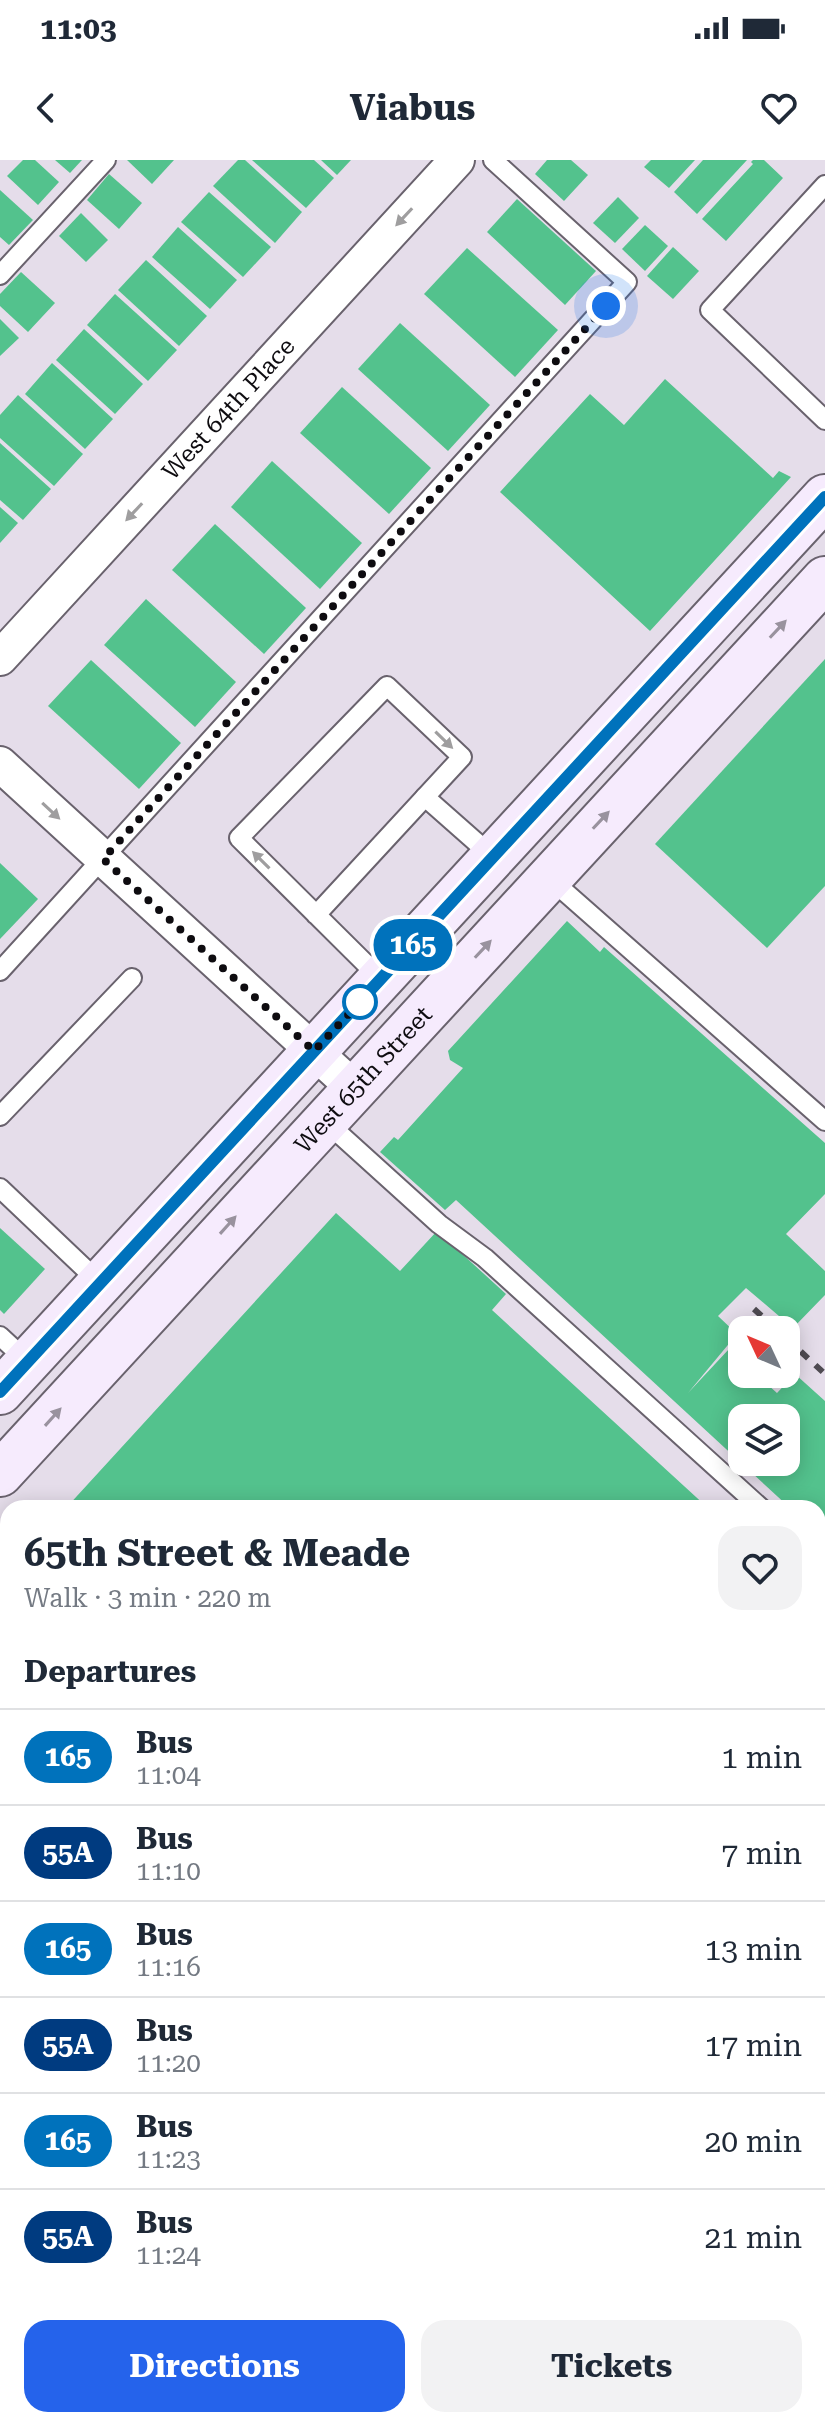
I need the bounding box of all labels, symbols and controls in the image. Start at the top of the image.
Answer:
text: 11:03 [40,11,117,46]
icon: back [24,86,68,130]
icon: heart [757,86,801,130]
text: Viabus [350,87,475,129]
one-way arrow [396,208,414,227]
your location [586,286,626,326]
street label: West 64th Place [157,332,301,486]
one-way arrow [125,503,143,522]
one-way arrow [769,620,787,639]
one-way arrow [434,730,453,748]
one-way arrow [42,802,61,820]
one-way arrow [592,811,610,830]
one-way arrow [252,851,271,870]
line badge: 165 [367,919,459,971]
text: 165 [389,928,437,961]
one-way arrow [473,939,491,958]
unlabelled marker [343,985,377,1019]
street label: West 65th Street [289,1001,438,1159]
one-way arrow [219,1216,237,1235]
north arrow [728,1316,800,1388]
map controls [728,1316,800,1476]
button: layers [728,1404,800,1476]
one-way arrow [43,1408,61,1427]
button: heart [718,1526,802,1610]
text: 65th Street & Meade [24,1531,410,1575]
text: Walk · 3 min · 220 m [24,1583,271,1613]
text: Departures [24,1654,196,1689]
text: Bus [136,1725,193,1760]
text: 165 [44,1740,92,1773]
text: 1 min [721,1740,802,1775]
text: 11:04 [136,1760,201,1790]
text: Bus [136,1821,193,1856]
text: 55A [42,1836,94,1869]
text: 7 min [721,1836,802,1871]
text: 11:10 [136,1856,201,1886]
text: Bus [136,1917,193,1952]
text: 165 [44,1932,92,1965]
text: 13 min [705,1932,802,1967]
text: 11:16 [136,1952,201,1982]
text: Bus [136,2013,193,2048]
text: 55A [42,2028,94,2061]
text: 17 min [705,2028,802,2063]
text: 11:20 [136,2048,201,2078]
text: Bus [136,2109,193,2144]
text: 165 [44,2124,92,2157]
text: 20 min [705,2124,802,2159]
text: 11:23 [136,2144,201,2174]
text: Bus [136,2205,193,2240]
text: 55A [42,2220,94,2253]
text: 21 min [705,2220,802,2255]
text: 11:24 [136,2240,201,2270]
button: Directions [24,2320,405,2412]
button: Tickets [421,2320,802,2412]

